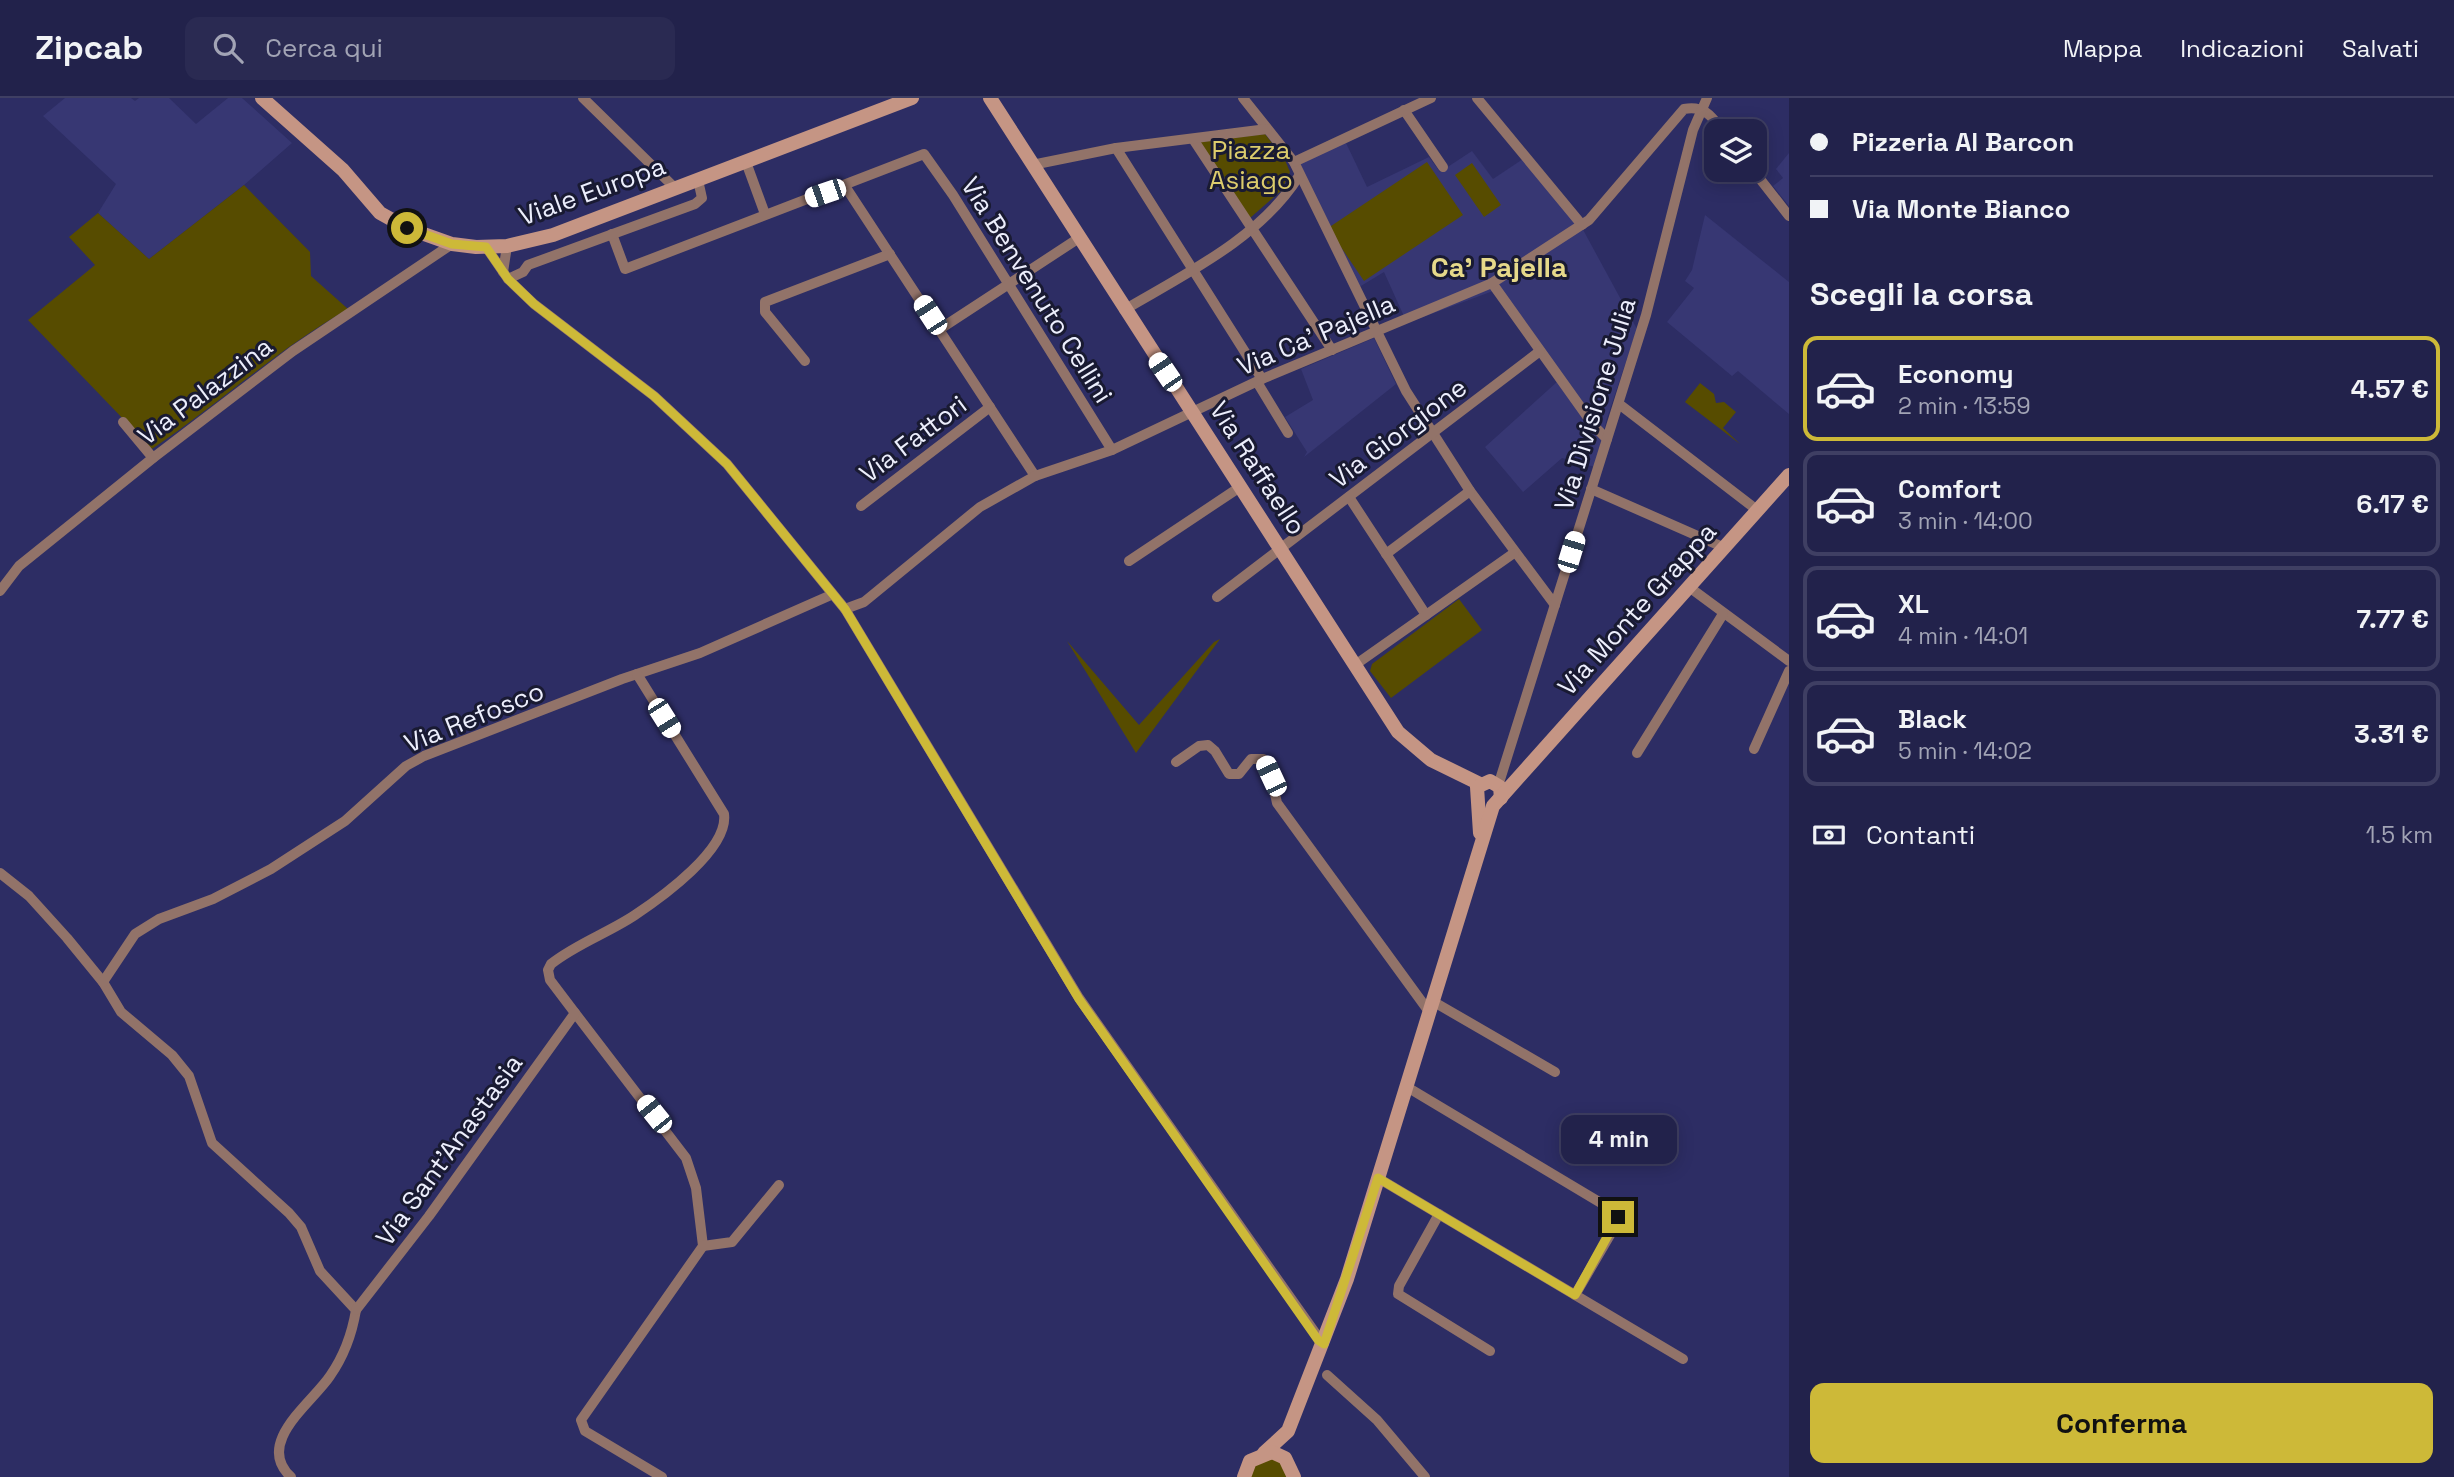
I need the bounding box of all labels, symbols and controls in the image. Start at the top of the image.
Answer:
search box [185,17,675,80]
text: Zipcab [35,27,143,69]
icon: search [209,29,247,67]
text: Cerca qui [265,31,383,65]
text: Mappa [2063,33,2142,64]
text: Indicazioni [2180,33,2304,64]
text: Salvati [2342,33,2419,64]
map controls [1704,119,1767,182]
button: layers [1704,119,1767,182]
text: Pizzeria Al Barcon [1852,125,2074,159]
park label: Piazza Asiago [1209,133,1293,197]
street label: Viale Europa [514,149,670,233]
street label: Via Benvenuto Cellini [954,171,1120,409]
car [802,176,849,210]
text: Via Monte Bianco [1852,192,2070,226]
route start [391,212,423,244]
district label: Ca' Pajella [1431,249,1567,285]
text: Scegli la corsa [1810,274,2033,314]
street label: Via Ca' Pajella [1232,287,1400,383]
car [910,292,951,338]
street label: Via Divisione Julia [1546,293,1644,514]
street label: Via Palazzina [131,329,279,453]
car [1145,349,1186,395]
icon: car [1814,357,1877,420]
text: Economy [1898,357,2014,391]
street label: Via Giorgione [1322,370,1474,496]
text: 4.57 € [2351,372,2429,406]
street label: Via Fattori [853,388,973,490]
text: 2 min · 13:59 [1898,391,2031,421]
street label: Via Raffaello [1202,395,1314,541]
icon: car [1814,472,1877,535]
text: Comfort [1898,472,2001,506]
text: 6.17 € [2356,487,2429,521]
text: 3 min · 14:00 [1898,506,2033,536]
street label: Via Monte Grappa [1550,515,1724,703]
car [1555,529,1588,575]
icon: car [1814,587,1877,650]
text: XL [1898,587,1929,621]
text: 7.77 € [2356,602,2429,636]
text: 4 min · 14:01 [1898,621,2028,651]
street label: Via Refosco [399,674,549,760]
car [644,695,685,741]
icon: car [1814,702,1877,765]
text: Black [1898,702,1967,736]
text: 3.31 € [2354,717,2429,751]
text: 5 min · 14:02 [1898,736,2032,766]
car [1253,753,1290,799]
icon: cash [1810,816,1848,854]
text: Contanti [1866,818,1975,852]
text: 1.5 km [2366,820,2433,850]
street label: Via Sant'Anastasia [368,1047,530,1253]
car [633,1091,676,1137]
callout: 4 min [1560,1116,1676,1164]
text: 4 min [1589,1124,1649,1154]
route end [1602,1201,1634,1233]
button: Conferma [1810,1383,2433,1463]

